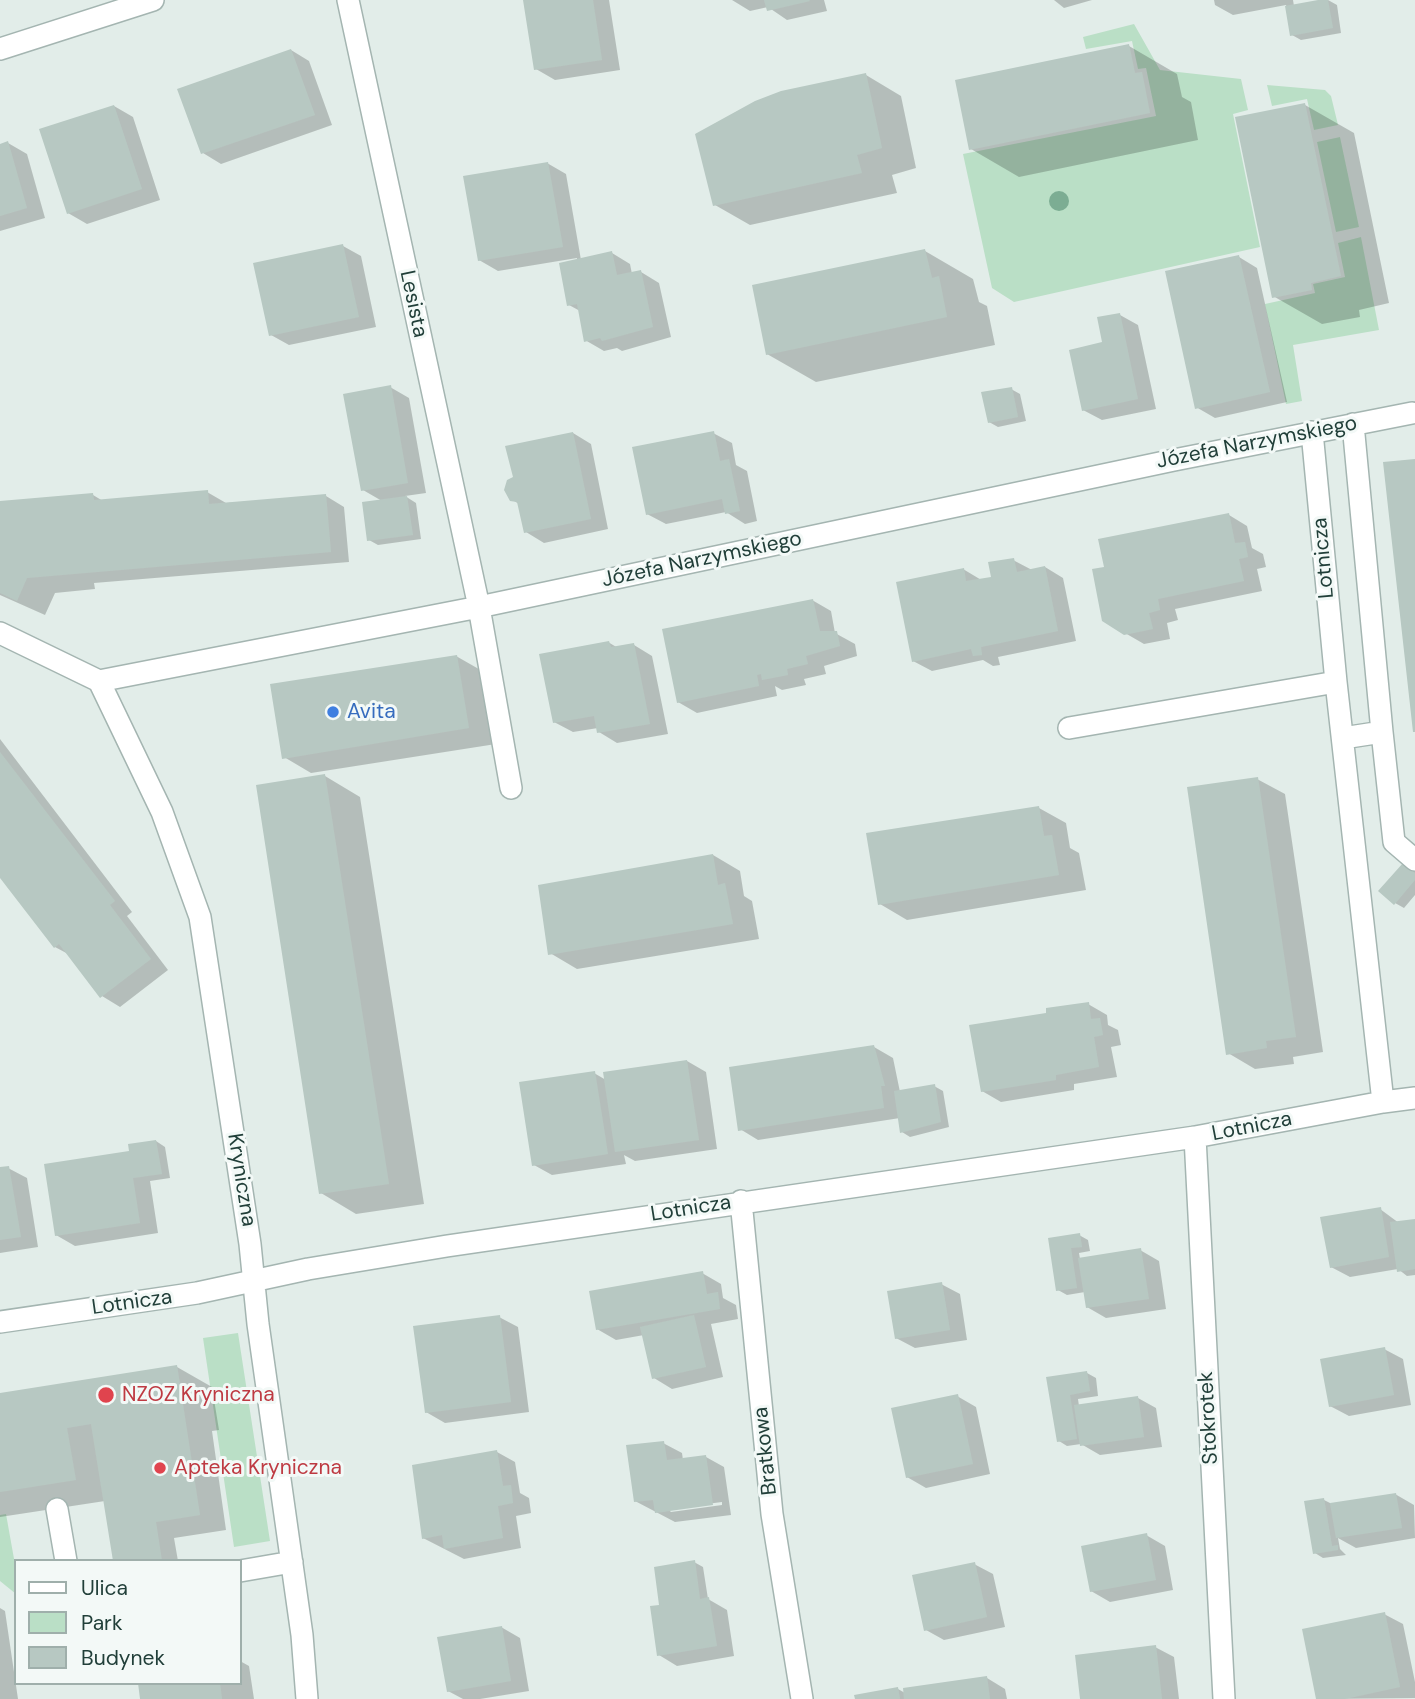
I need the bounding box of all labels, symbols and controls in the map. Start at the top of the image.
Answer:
street label: Lesista [394,268,432,340]
street label: Józefa Narzymskiego [1155,411,1359,475]
street label: Lotnicza [1308,517,1340,599]
street label: Józefa Narzymskiego [600,526,804,594]
place label: Avita [347,699,396,725]
marker: Avita [325,704,341,720]
street label: Lotnicza [1210,1107,1294,1147]
street label: Kryniczna [221,1132,261,1228]
street label: Lotnicza [649,1190,733,1228]
street label: Lotnicza [90,1285,174,1321]
street label: Stokrotek [1194,1371,1224,1465]
place label: NZOZ Kryniczna [122,1382,275,1408]
marker: NZOZ Kryniczna [96,1385,116,1405]
street label: Bratkowa [749,1406,783,1496]
place label: Apteka Kryniczna [174,1455,342,1481]
marker: Apteka Kryniczna [152,1460,168,1476]
legend [14,1559,242,1685]
text: Ulica [81,1574,128,1602]
text: Park [81,1609,122,1637]
text: Budynek [81,1644,165,1672]

